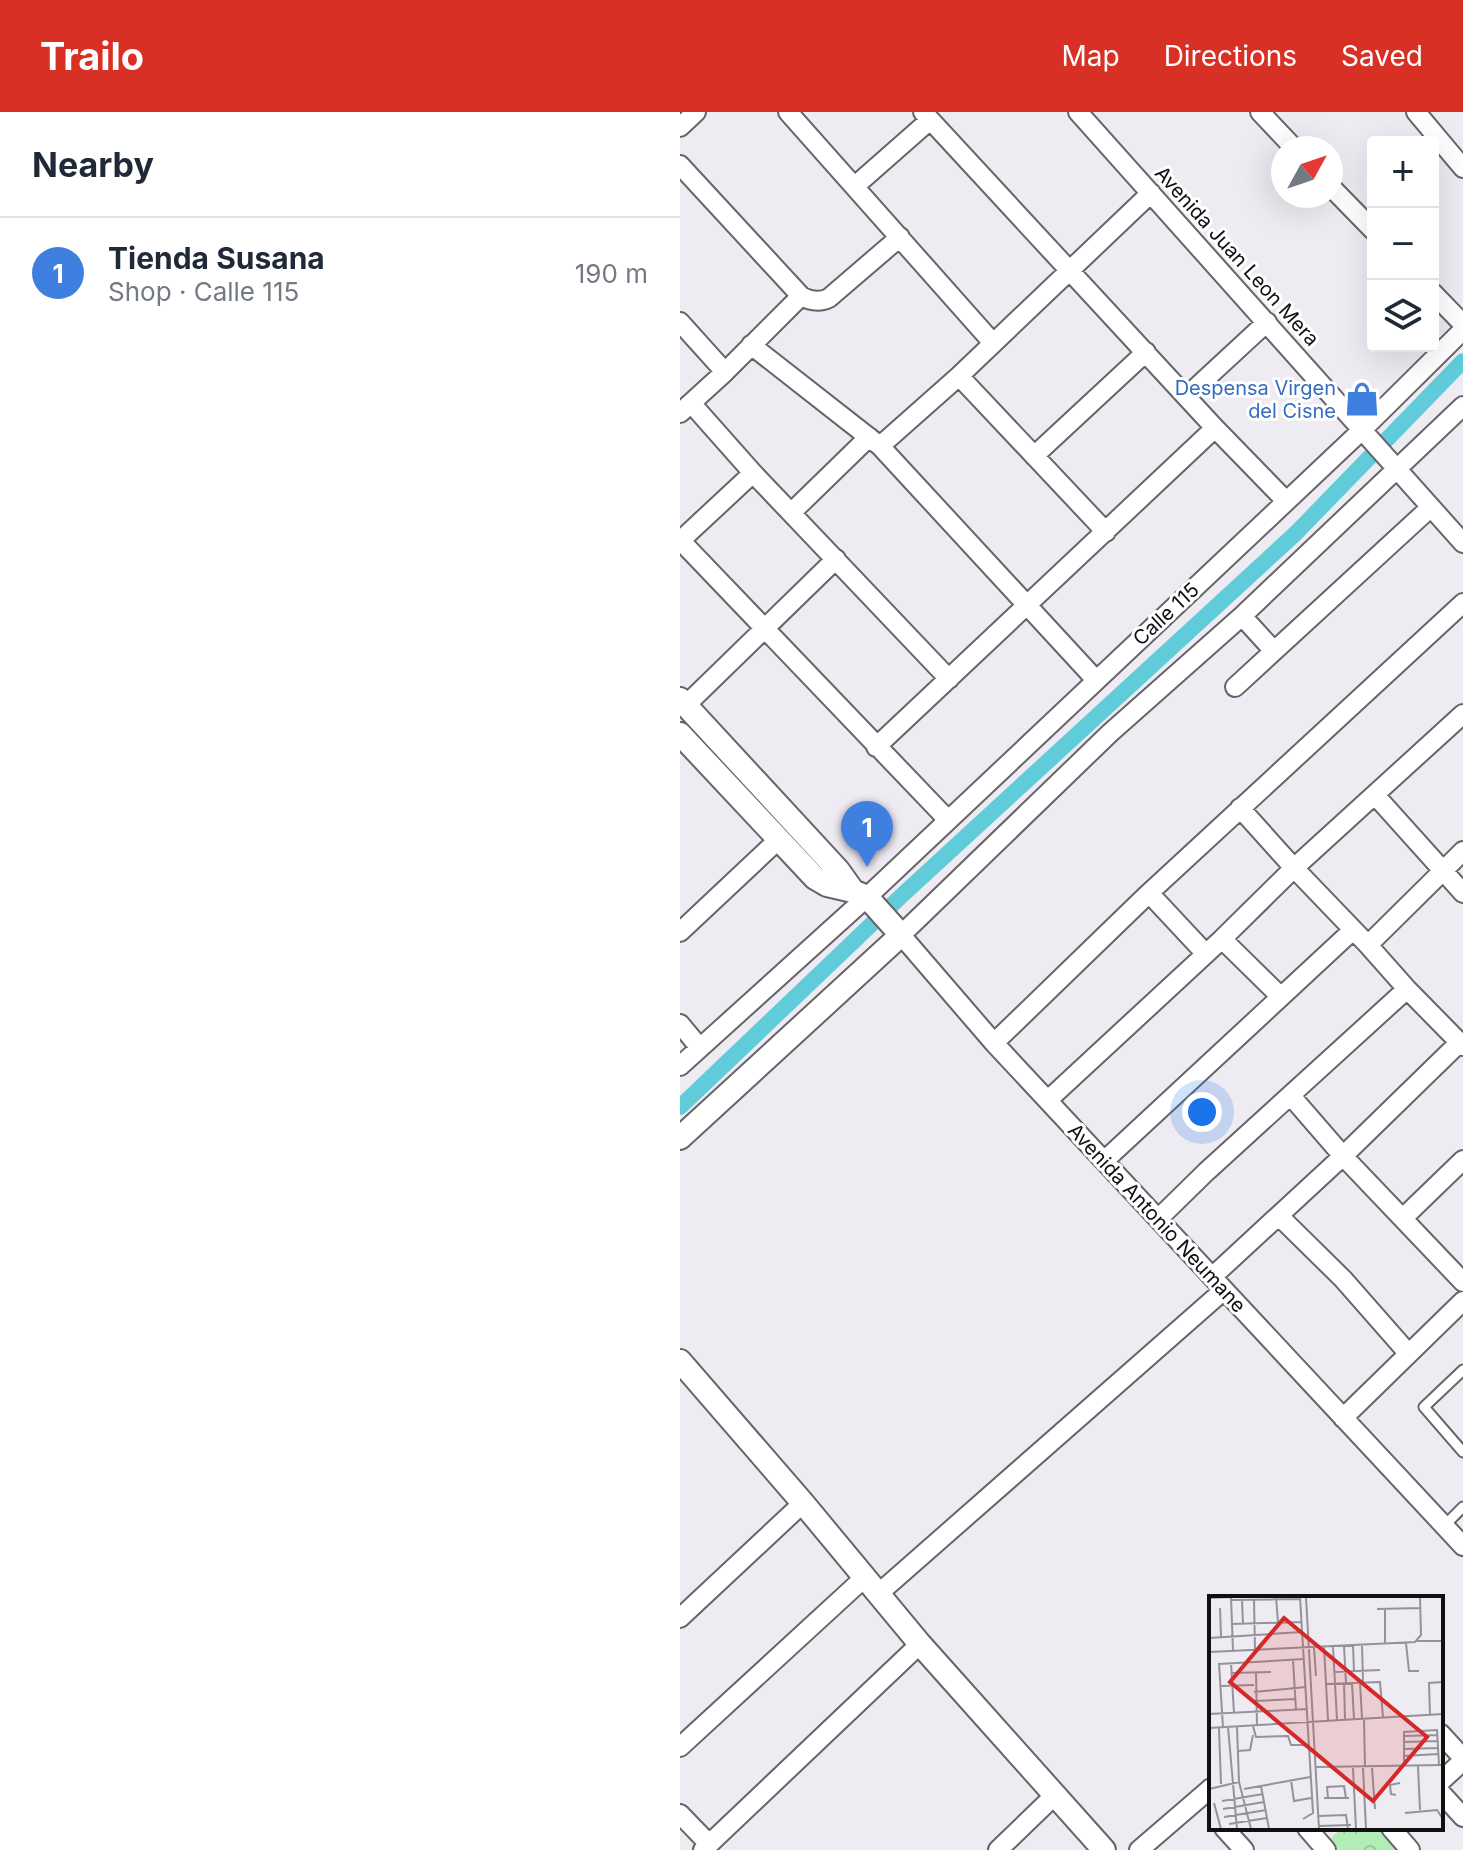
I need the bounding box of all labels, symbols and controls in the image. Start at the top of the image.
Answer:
text: Trailo [40,33,144,79]
text: Map [1061,39,1120,73]
text: Directions [1164,39,1297,73]
text: Saved [1341,39,1423,73]
north arrow [1271,136,1343,208]
map controls [1367,136,1439,352]
button: + [1367,136,1439,208]
text: Nearby [32,144,154,185]
street label: Avenida Juan Leon Mera [1150,161,1324,351]
button: − [1367,208,1439,280]
text: Tienda Susana [108,240,325,276]
text: 1 [52,258,64,289]
text: 190 m [575,258,648,289]
text: Shop · Calle 115 [108,276,299,307]
button: layers [1367,280,1439,352]
place label: Despensa Virgen del Cisne [1175,376,1336,423]
shop icon: Despensa Virgen del Cisne [1343,380,1381,418]
street label: Calle 115 [1128,578,1204,650]
pin: 1 [841,801,893,867]
your location [1182,1092,1222,1132]
street label: Avenida Antonio Neumane [1063,1118,1251,1318]
inset map [1209,1596,1443,1830]

